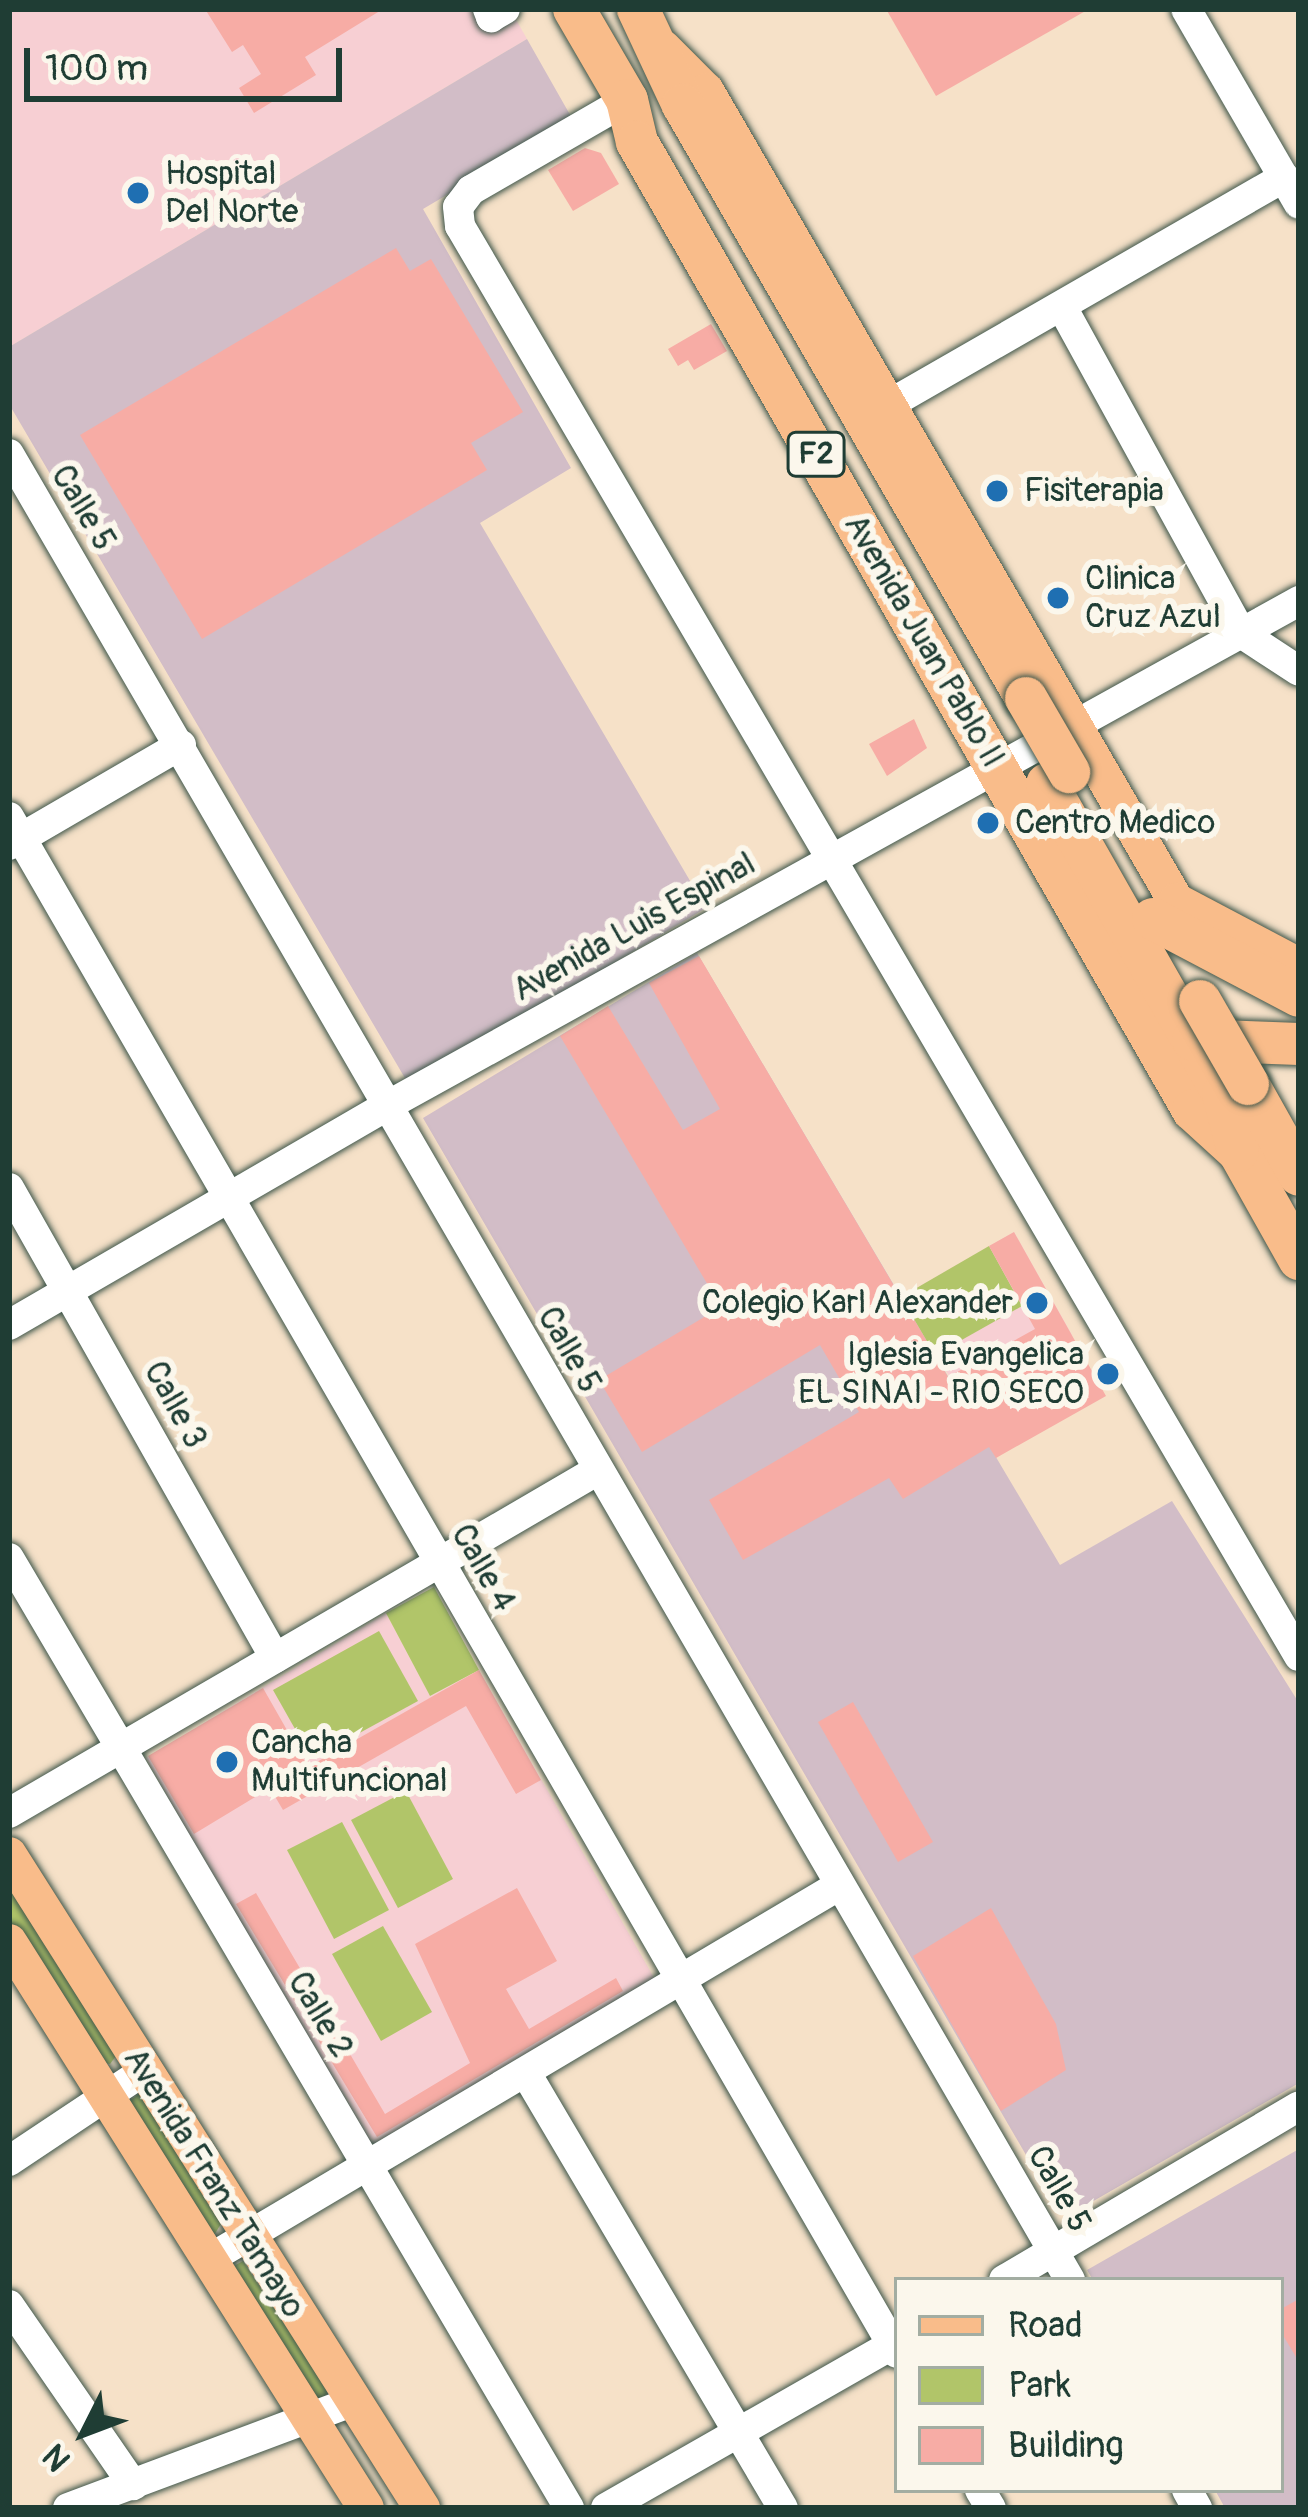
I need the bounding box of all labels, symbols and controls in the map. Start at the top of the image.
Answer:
scale bar [30,24,348,98]
text: 100 m [45,46,148,91]
place label: Hospital Del Norte [165,154,298,232]
marker: Hospital Del Norte [122,177,154,209]
road number: F2 [786,430,846,478]
street label: Calle 5 [42,458,124,558]
place label: Fisiterapia [1024,471,1164,511]
marker: Fisiterapia [981,475,1013,507]
street label: Avenida Juan Pablo II [835,507,1013,775]
place label: Clinica Cruz Azul [1085,559,1221,637]
marker: Clinica Cruz Azul [1042,582,1074,614]
place label: Centro Medico [1015,803,1215,843]
marker: Centro Medico [972,807,1004,839]
street label: Avenida Luis Espinal [506,844,762,1010]
place label: Colegio Karl Alexander [702,1283,1013,1323]
marker: Colegio Karl Alexander [1024,1290,1050,1316]
street label: Calle 5 [529,1300,609,1400]
place label: Iglesia Evangelica EL SINAI - RIO SECO [798,1335,1084,1413]
street label: Calle 3 [135,1355,215,1455]
marker: Iglesia Evangelica EL SINAI - RIO SECO [1095,1361,1121,1387]
street label: Calle 4 [442,1517,524,1619]
place label: Cancha Multifuncional [251,1723,448,1801]
marker: Cancha Multifuncional [214,1749,240,1775]
street label: Calle 2 [279,1965,361,2065]
street label: Avenida Franz Tamayo [115,2041,313,2325]
street label: Calle 5 [1019,2139,1099,2239]
legend [894,2277,1284,2493]
text: Road [1008,2303,1083,2348]
text: Park [1008,2363,1071,2408]
north arrow [24,2373,144,2493]
text: Building [1008,2423,1124,2468]
text: N [34,2435,80,2479]

